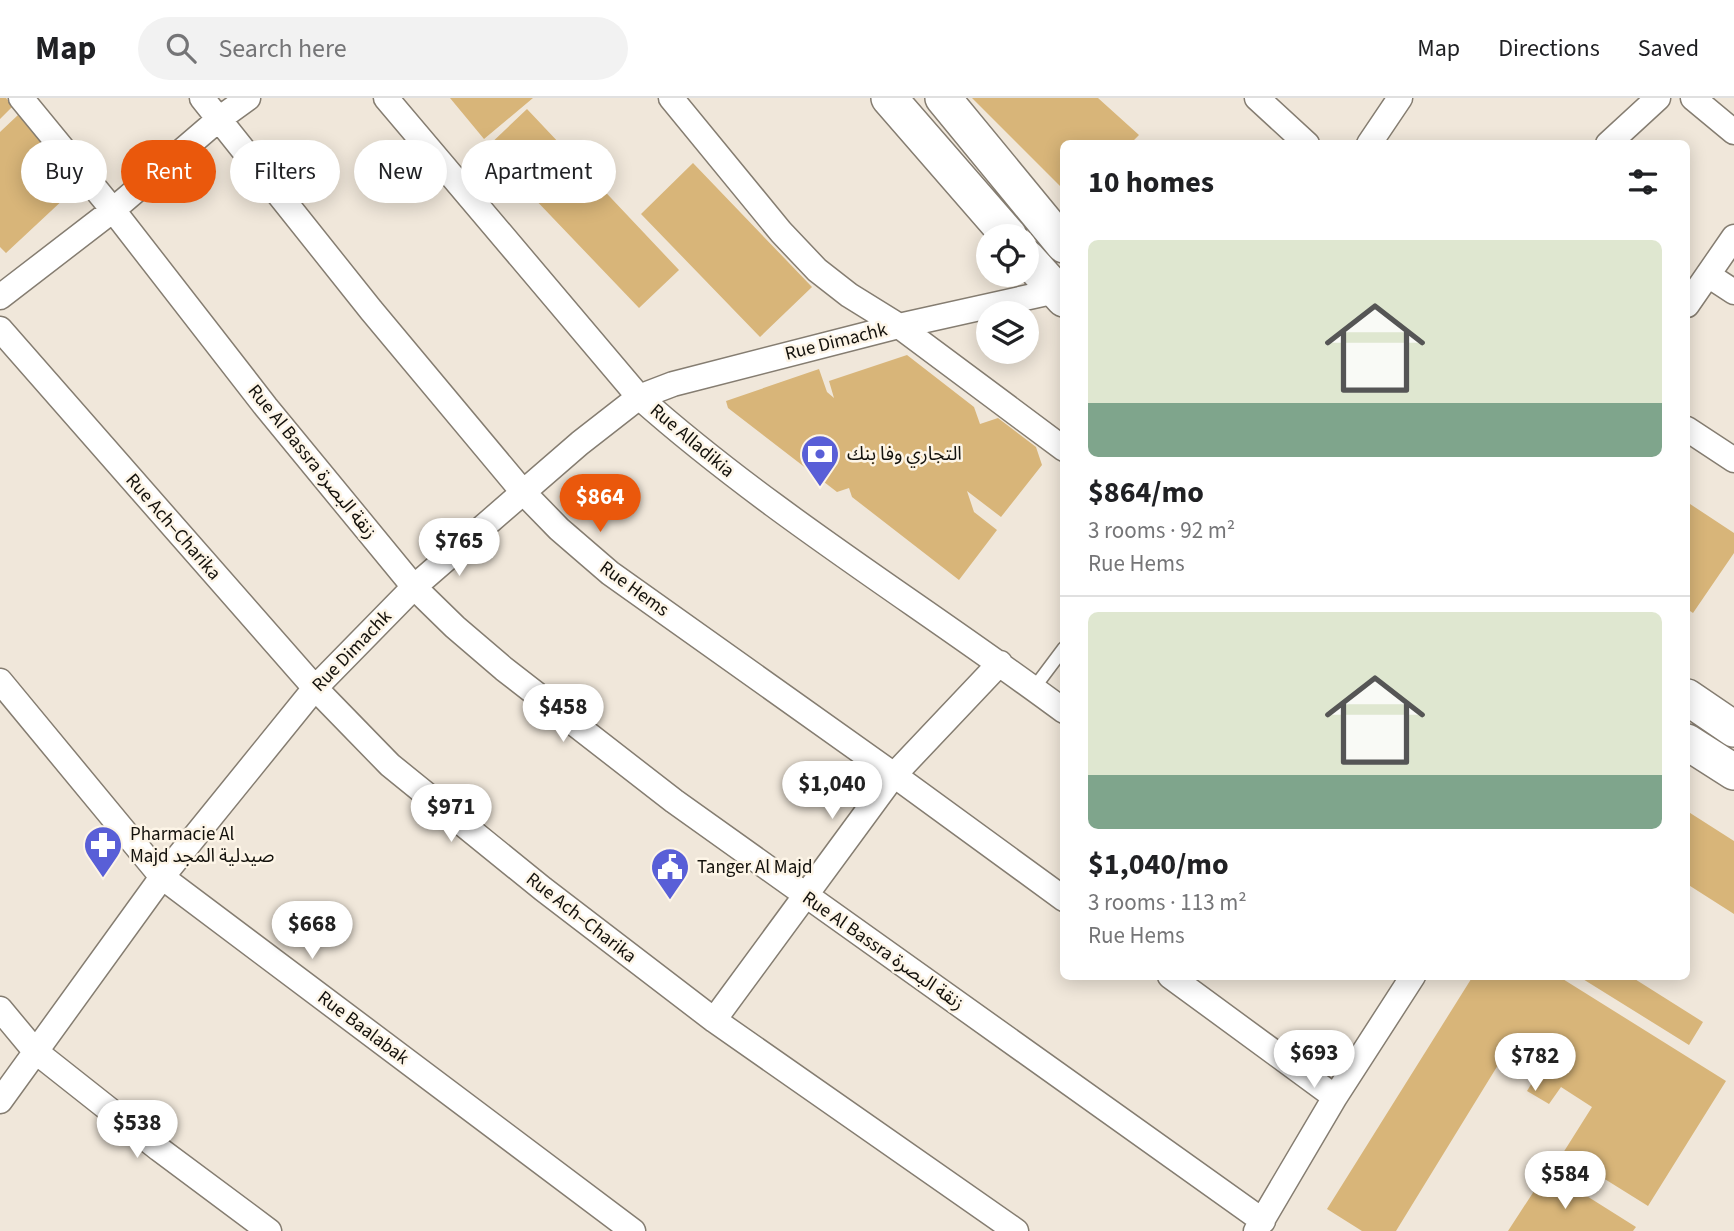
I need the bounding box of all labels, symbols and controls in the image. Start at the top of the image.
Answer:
search box [138,17,628,80]
text: Map [35,25,96,72]
icon: search [162,29,200,67]
text: Search here [218,30,347,67]
text: Map [1417,31,1460,66]
text: Directions [1498,31,1600,66]
text: Saved [1638,31,1699,66]
chip: Buy [21,140,107,203]
chip: Rent [121,140,216,203]
chip: Filters [230,140,340,203]
chip: New [354,140,447,203]
chip: Apartment [461,140,616,203]
text: 10 homes [1088,161,1214,204]
icon: filters [1624,163,1662,201]
map controls [976,224,1039,364]
button: locate [976,224,1039,287]
icon: home [1312,285,1438,411]
button: layers [976,301,1039,364]
street label: Rue Dimachk [782,316,891,368]
street label: Rue Al Bassra زنقة البصرة [241,379,383,545]
street label: Rue Alladikia [644,398,740,484]
bank icon: التجاري وفا بنك [799,433,841,488]
place label: التجاري وفا بنك [847,441,962,468]
street label: Rue Ach–Charika [119,468,227,586]
text: $864/mo [1088,471,1204,514]
pin: $864 [559,474,641,534]
text: $864 [576,480,624,513]
text: 3 rooms · 92 m² [1088,514,1235,547]
pin: $765 [418,518,500,578]
text: $765 [435,524,483,557]
text: Rue Hems [1088,547,1185,580]
street label: Rue Hems [594,555,674,623]
street label: Rue Dimachk [306,604,398,698]
icon: home [1312,657,1438,783]
pin: $458 [522,684,604,744]
text: $458 [539,690,587,723]
pin: $1,040 [775,762,889,821]
text: $1,040 [798,767,866,800]
pin: $971 [410,784,492,844]
text: $971 [427,790,475,823]
place label: Pharmacie Al Majd صيدلية المجد [130,821,275,870]
pharmacy icon: Pharmacie Al Majd صيدلية المجد [82,824,124,879]
text: $1,040/mo [1088,843,1229,886]
public building icon: Tanger Al Majd [649,846,691,901]
place label: Tanger Al Majd [697,854,813,881]
street label: Rue Ach–Charika [520,866,642,970]
street label: Rue Al Bassra زنقة البصرة [797,885,969,1017]
text: 3 rooms · 113 m² [1088,886,1247,919]
pin: $668 [271,902,353,961]
text: $668 [288,907,336,940]
text: Rue Hems [1088,919,1185,952]
street label: Rue Baalabak [312,985,415,1072]
pin: $693 [1273,1030,1355,1090]
pin: $782 [1494,1034,1576,1093]
text: $693 [1290,1036,1338,1069]
text: $782 [1511,1039,1559,1072]
pin: $538 [96,1100,178,1160]
text: $538 [113,1106,161,1139]
pin: $584 [1524,1152,1606,1211]
text: $584 [1541,1157,1589,1190]

